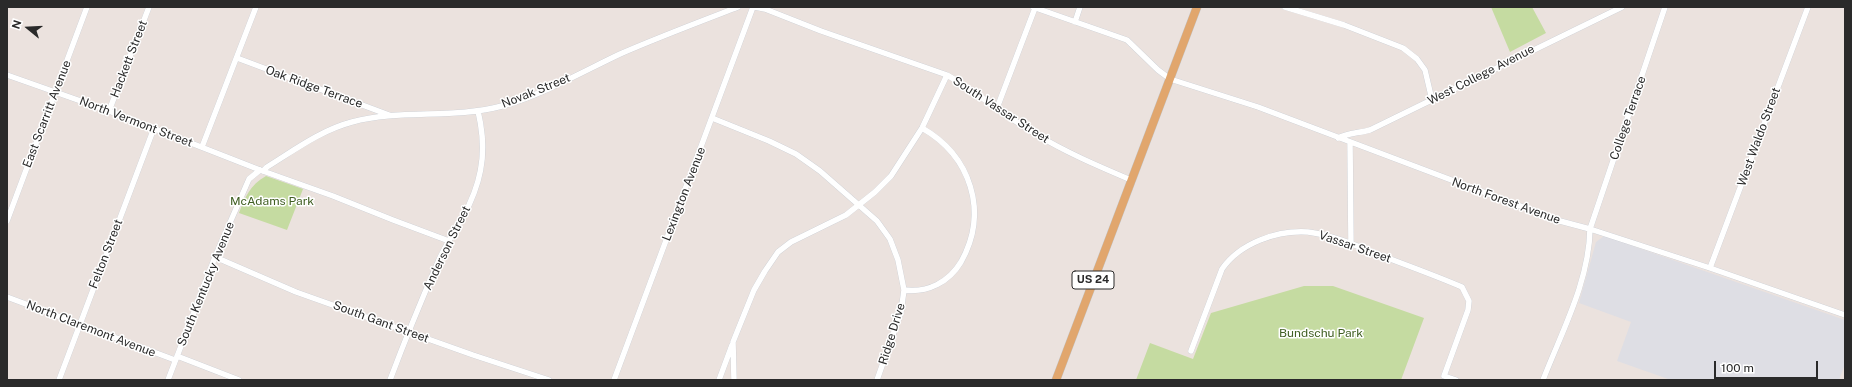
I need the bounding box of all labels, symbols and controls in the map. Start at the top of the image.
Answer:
north arrow [8,8,48,48]
text: N [10,18,24,30]
street label: Hackett Street [108,18,150,100]
street label: West College Avenue [1425,42,1537,108]
street label: East Scarritt Avenue [20,58,74,170]
street label: Oak Ridge Terrace [263,63,365,111]
street label: Novak Street [500,71,572,111]
street label: South Vassar Street [950,74,1052,146]
street label: College Terrace [1607,74,1649,162]
street label: West Waldo Street [1734,86,1784,188]
street label: North Vermont Street [77,94,195,150]
street label: Lexington Avenue [659,145,709,243]
street label: North Forest Avenue [1450,175,1562,227]
park label: McAdams Park [230,194,314,208]
street label: Anderson Street [420,204,474,292]
street label: Felton Street [86,217,126,291]
street label: South Kentucky Avenue [174,220,238,348]
street label: Vassar Street [1317,228,1393,266]
road number: US 24 [1072,271,1114,289]
street label: North Claremont Avenue [24,298,158,360]
street label: South Gant Street [331,298,431,346]
street label: Ridge Drive [876,301,908,367]
park label: Bundschu Park [1279,326,1363,340]
scale bar [1716,353,1820,379]
text: 100 m [1721,361,1754,375]

